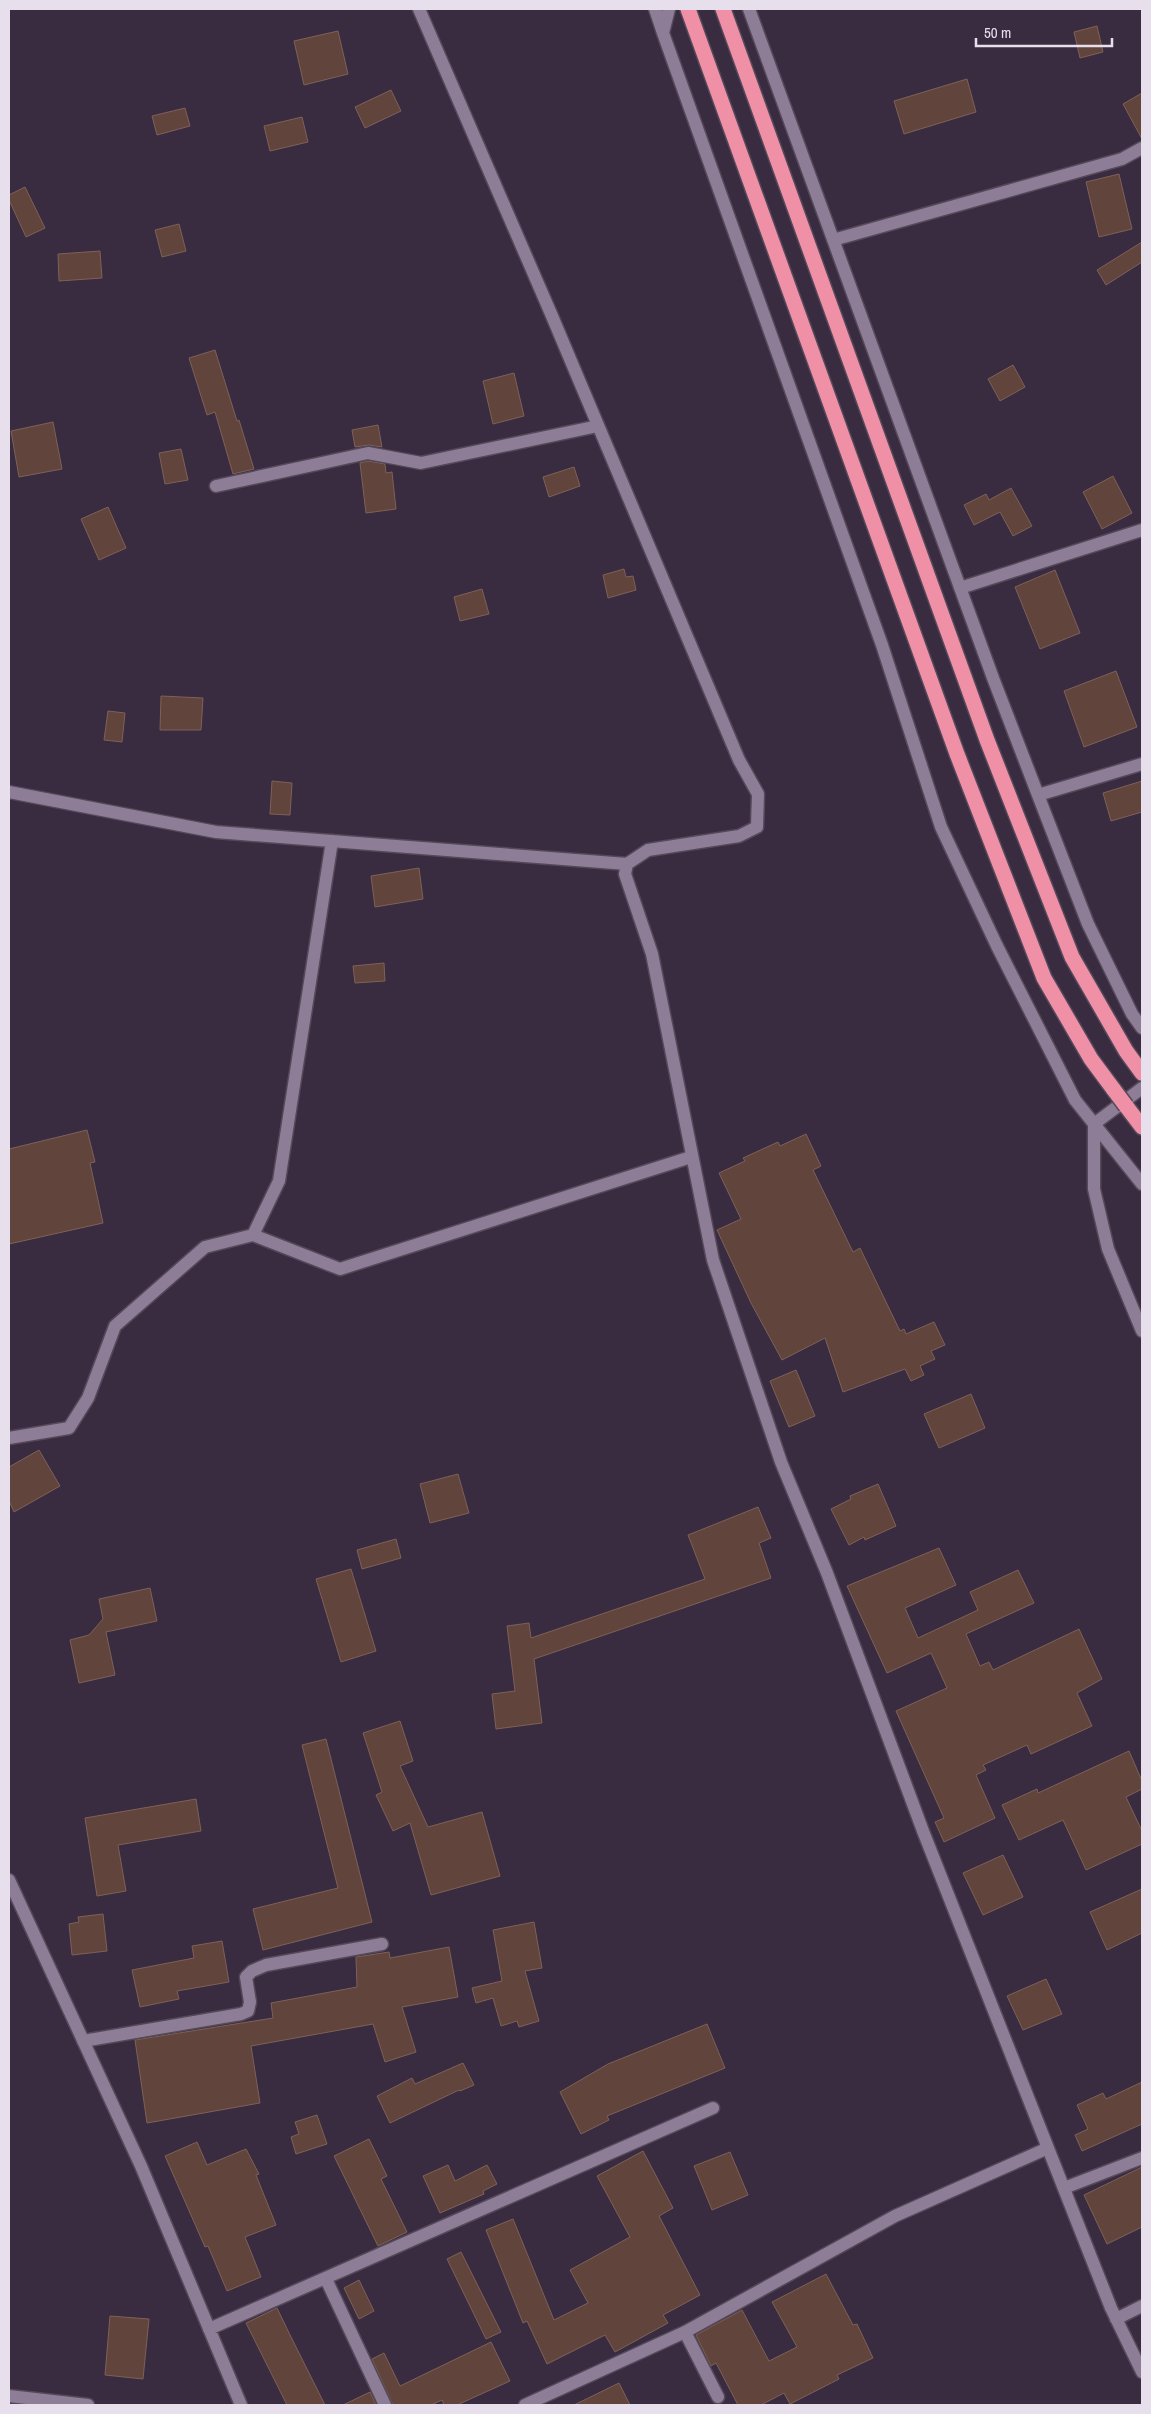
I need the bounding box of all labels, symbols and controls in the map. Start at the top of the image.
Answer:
scale bar [976,15,1112,47]
text: 50 m [984,22,1011,43]

